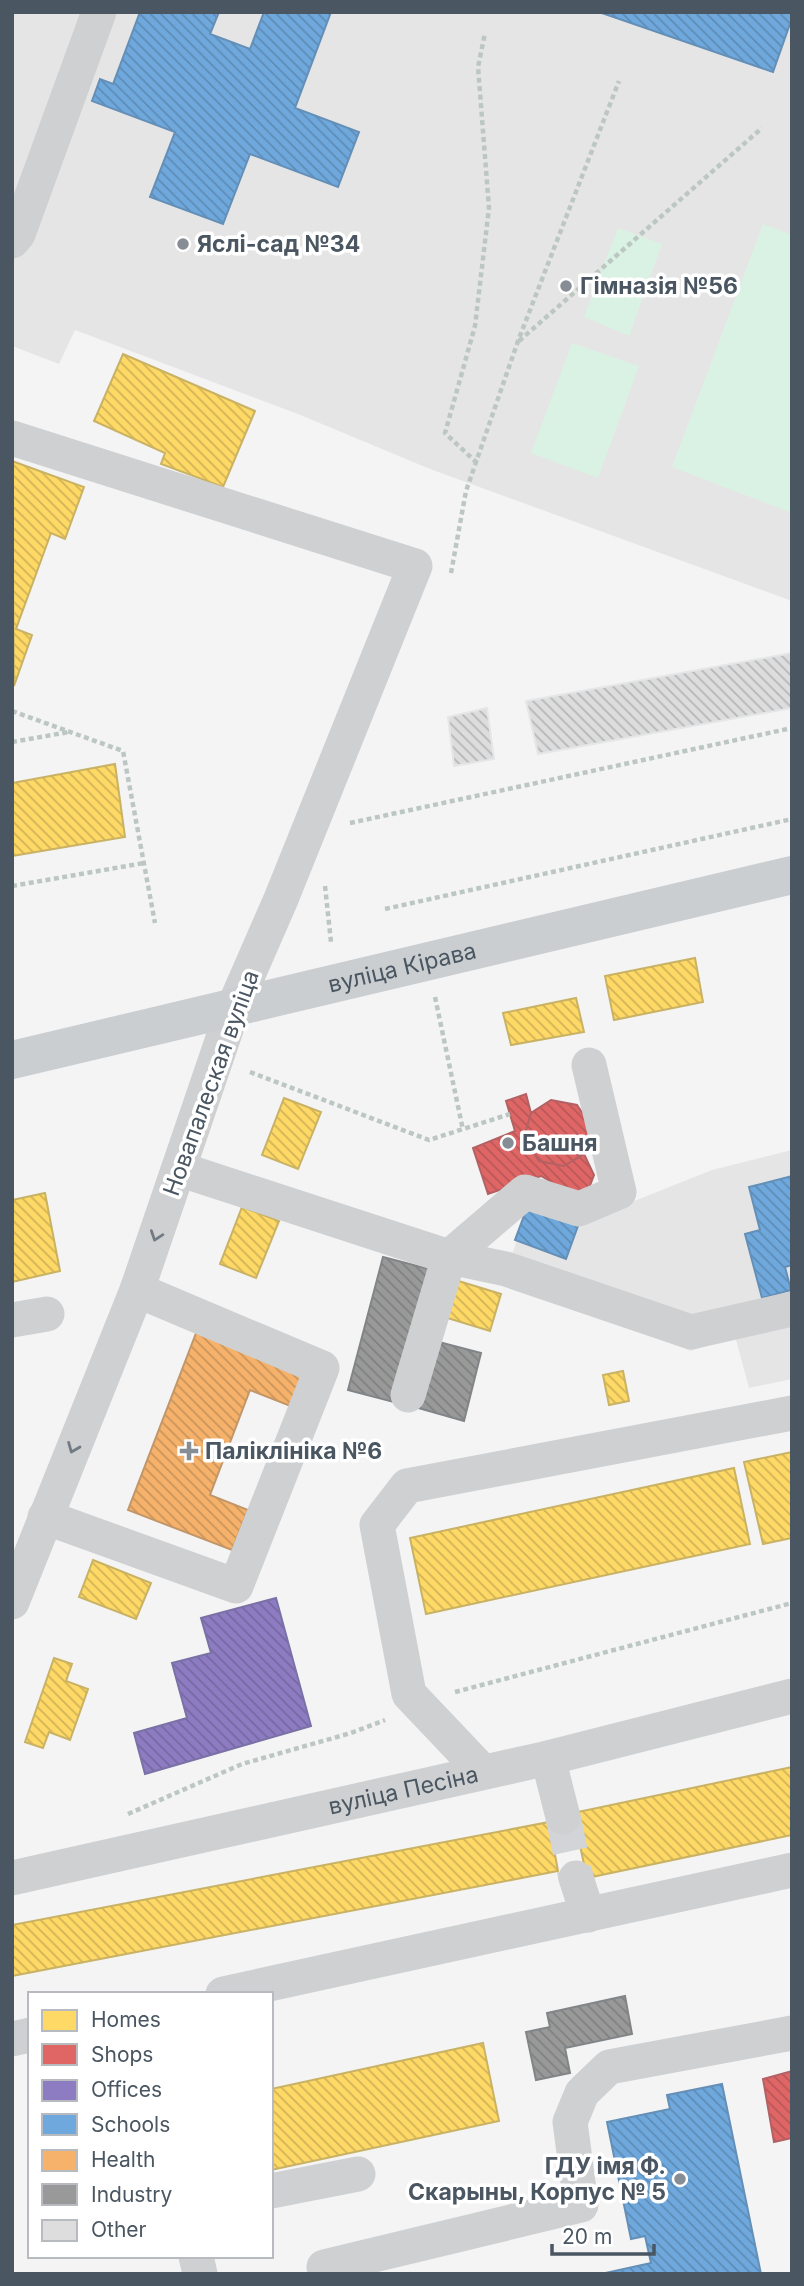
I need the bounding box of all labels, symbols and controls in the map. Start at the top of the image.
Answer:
place label: Яслі-сад №34 [197,230,360,258]
marker: Яслі-сад №34 [175,236,191,252]
place label: Гімназія №56 [580,272,738,300]
marker: Гімназія №56 [558,278,574,294]
street label: вуліца Кірава [325,936,479,999]
street label: Новапалеская вуліца [157,966,265,1200]
place label: Башня [522,1129,598,1157]
marker: Башня [500,1135,516,1151]
one-way arrow [150,1229,164,1241]
place label: Паліклініка №6 [205,1437,382,1465]
one-way arrow [68,1441,82,1453]
marker: Паліклініка №6 [179,1441,199,1461]
street label: вуліца Песіна [326,1760,481,1821]
legend [28,1992,273,2258]
text: Homes [91,2007,161,2032]
text: Shops [91,2042,153,2067]
text: Offices [91,2077,162,2102]
text: Schools [91,2112,170,2137]
text: Health [91,2147,156,2172]
place label: ГДУ імя Ф. Скарыны, Корпус № 5 [408,2152,666,2206]
marker: ГДУ імя Ф. Скарыны, Корпус № 5 [672,2171,688,2187]
text: Industry [91,2182,173,2207]
scale bar [552,2212,654,2256]
text: Other [91,2217,147,2242]
text: 20 m [562,2224,612,2249]

